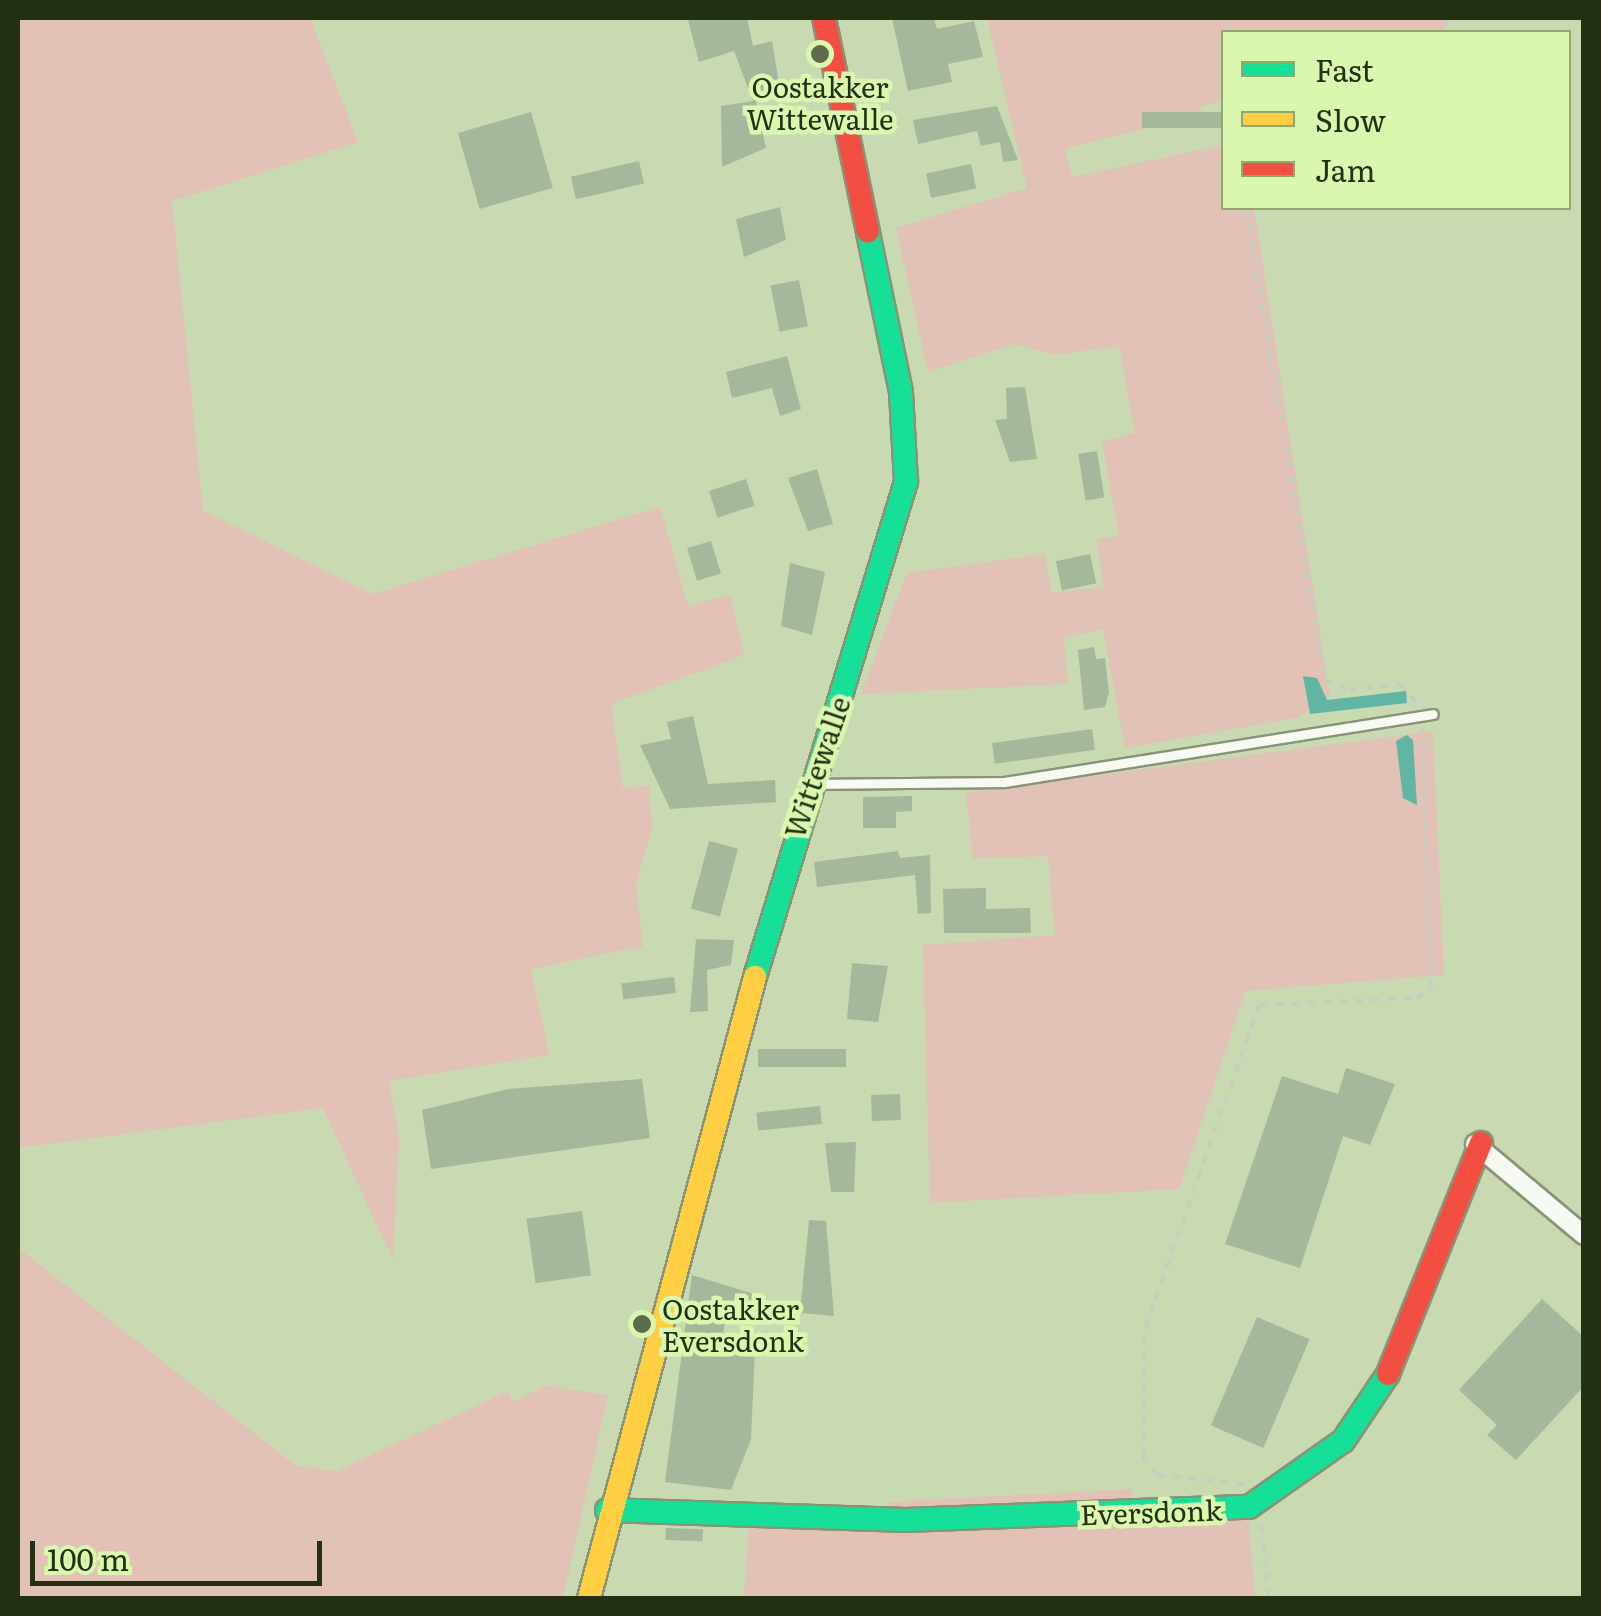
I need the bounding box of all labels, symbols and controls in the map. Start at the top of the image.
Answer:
legend [1221,30,1571,210]
marker: Oostakker Wittewalle [809,43,831,65]
text: Fast [1315,47,1374,91]
place label: Oostakker Wittewalle [746,69,894,135]
text: Slow [1315,97,1386,141]
text: Jam [1315,147,1375,191]
street label: Wittewalle [776,692,856,842]
place label: Oostakker Eversdonk [662,1291,804,1357]
marker: Oostakker Eversdonk [631,1313,653,1335]
street label: Eversdonk [1080,1492,1222,1530]
scale bar [35,1521,328,1583]
text: 100 m [47,1536,129,1580]

